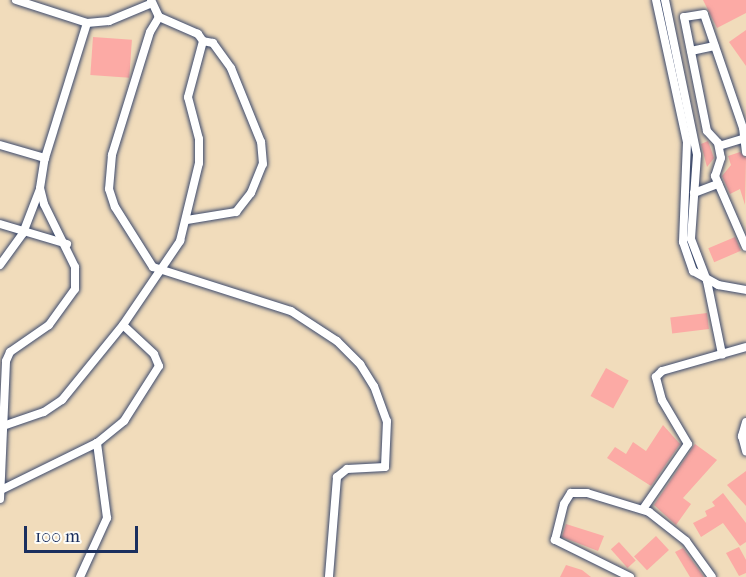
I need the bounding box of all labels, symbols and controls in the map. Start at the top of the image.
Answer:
scale bar [27,514,141,552]
text: 100 m [35,526,80,547]

